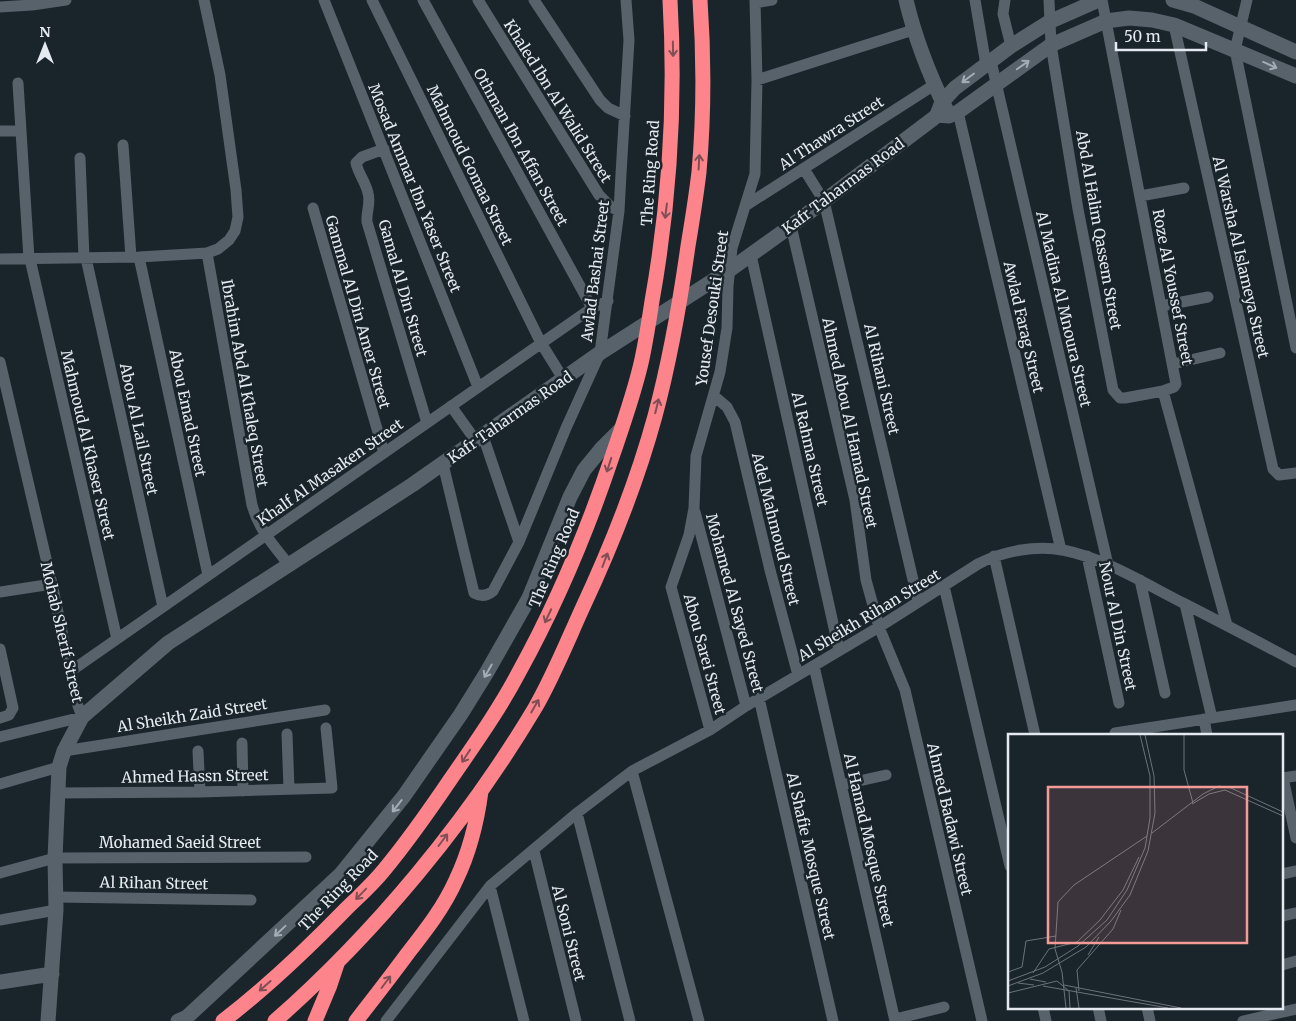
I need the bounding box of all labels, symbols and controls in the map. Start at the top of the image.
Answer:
street label: Khaled Ibn Al Walid Street [500,16,616,186]
north arrow [20,20,70,70]
scale bar [1116,20,1206,52]
text: N [39,23,51,41]
text: 50 m [1124,27,1161,46]
one-way arrow [668,40,678,56]
one-way arrow [1015,60,1029,70]
one-way arrow [1262,60,1277,70]
street label: Othman Ibn Affan Street [470,65,572,230]
one-way arrow [962,73,975,84]
street label: Mosad Ammar Ibn Yaser Street [364,81,466,295]
street label: Mahmoud Gomaa Street [423,82,517,248]
street label: Al Thawra Street [774,92,887,175]
street label: The Ring Road [637,120,663,226]
street label: Abd Al Halim Qassem Street [1072,128,1126,331]
street label: Kafr Taharmas Road [778,134,908,238]
street label: Al Warsha Al Islameya Street [1208,153,1274,360]
one-way arrow [695,155,704,171]
street label: Awlad Bashai Street [577,199,613,344]
one-way arrow [661,203,671,219]
street label: Roze Al Youssef Street [1149,207,1197,367]
street label: Al Madina Al Mnoura Street [1032,208,1096,409]
street label: Gammal Al Din Amer Street [321,213,395,411]
street label: Gamal Al Din Street [374,217,432,359]
street label: Yousef Desouki Street [692,229,732,388]
street label: Awlad Farag Street [999,258,1048,395]
street label: Ibrahim Abd Al Khaleq Street [217,278,273,489]
street label: Ahmed Abou Al Hamad Street [818,315,882,530]
street label: Al Rihani Street [860,321,904,437]
street label: Abou Emad Street [165,347,211,478]
street label: Mahmoud Al Khaser Street [57,348,119,542]
street label: Abou Al Lail Street [116,360,162,497]
street label: Kafr Taharmas Road [444,367,576,467]
street label: Al Rahma Street [787,389,832,508]
one-way arrow [653,399,663,415]
street label: Khalf Al Masaken Street [253,414,407,530]
street label: Adel Mahmoud Street [748,450,804,608]
one-way arrow [604,457,614,473]
street label: The Ring Road [525,506,583,610]
street label: Mohamed Al Sayed Street [702,511,768,695]
one-way arrow [600,553,610,568]
street label: Mohab Sherif Street [37,560,87,704]
street label: Nour Al Din Street [1095,560,1141,692]
street label: Al Sheikh Rihan Street [793,565,944,666]
street label: Abou Sarei Street [679,591,730,717]
one-way arrow [543,608,552,623]
one-way arrow [482,664,492,678]
street label: Al Sheikh Zaid Street [115,694,268,736]
one-way arrow [530,700,540,714]
inset map [1008,734,1284,1008]
street label: Ahmed Badawi Street [923,740,977,897]
one-way arrow [461,749,472,763]
street label: Al Hamad Mosque Street [840,750,898,929]
street label: Ahmed Hassn Street [120,765,269,787]
street label: Al Shafie Mosque Street [782,769,840,942]
one-way arrow [392,799,402,813]
street label: Mohamed Saeid Street [99,833,261,852]
one-way arrow [438,833,448,847]
street label: The Ring Road [294,845,382,935]
street label: Al Rihan Street [99,873,209,893]
street label: Al Soni Street [548,882,590,983]
one-way arrow [355,888,367,900]
one-way arrow [274,925,287,937]
one-way arrow [381,975,391,989]
one-way arrow [259,980,272,992]

